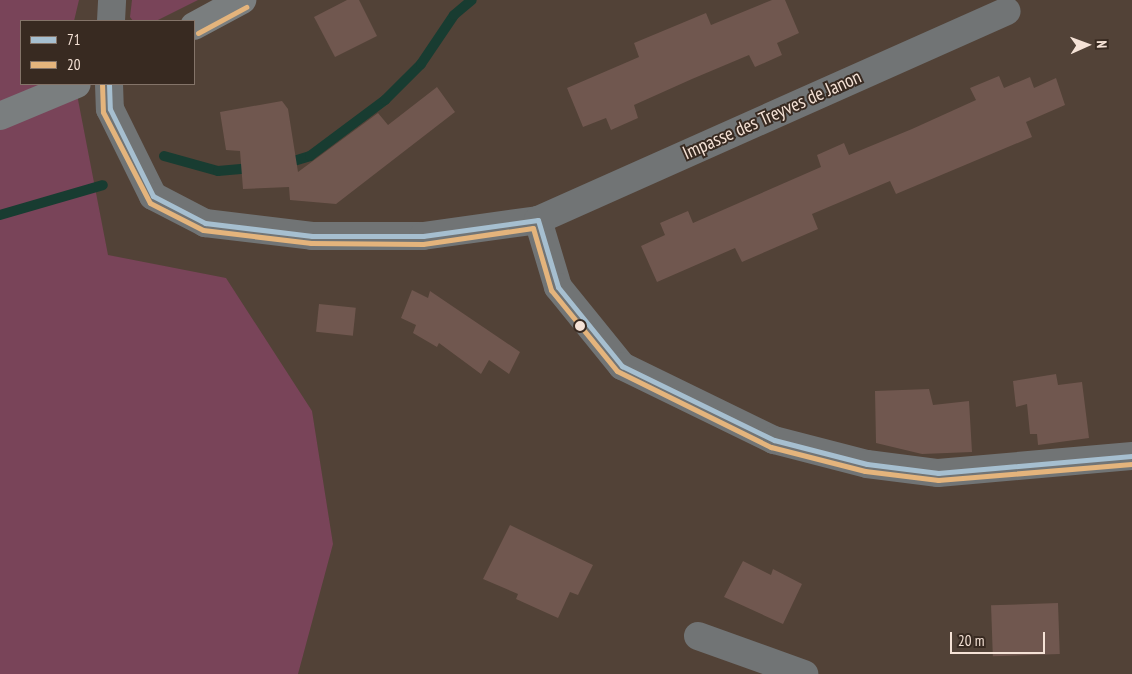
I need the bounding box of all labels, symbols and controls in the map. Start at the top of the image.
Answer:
legend [20,20,195,85]
north arrow [1062,20,1112,70]
text: 71 [67,30,81,49]
text: N [1093,40,1111,49]
text: 20 [67,55,81,74]
street label: Impasse des Treyves de Janon [679,65,865,165]
unlabelled marker [575,321,585,331]
scale bar [952,622,1047,654]
text: 20 m [958,631,984,650]

